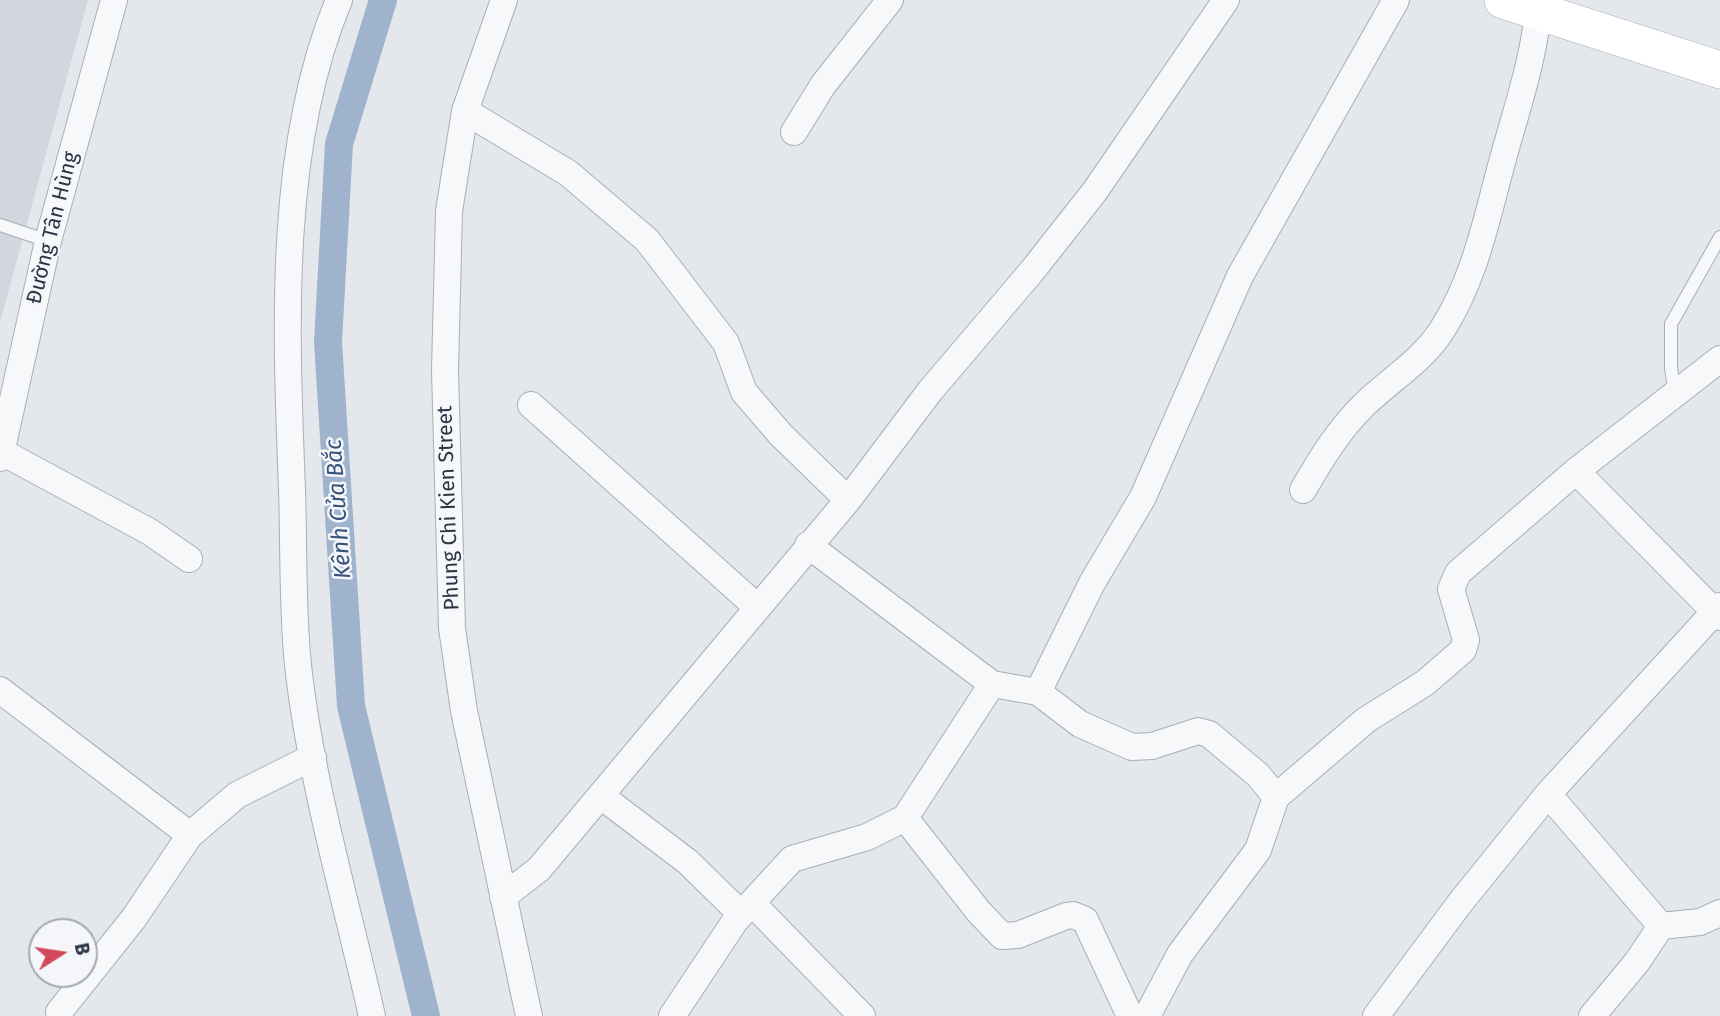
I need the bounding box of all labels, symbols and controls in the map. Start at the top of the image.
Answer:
street label: Đường Tân Hùng [22,149,84,307]
street label: Phung Chi Kien Street [433,405,465,611]
water label: Kênh Cửa Bắc [320,438,358,580]
north arrow [28,918,98,988]
text: B [70,941,95,957]

